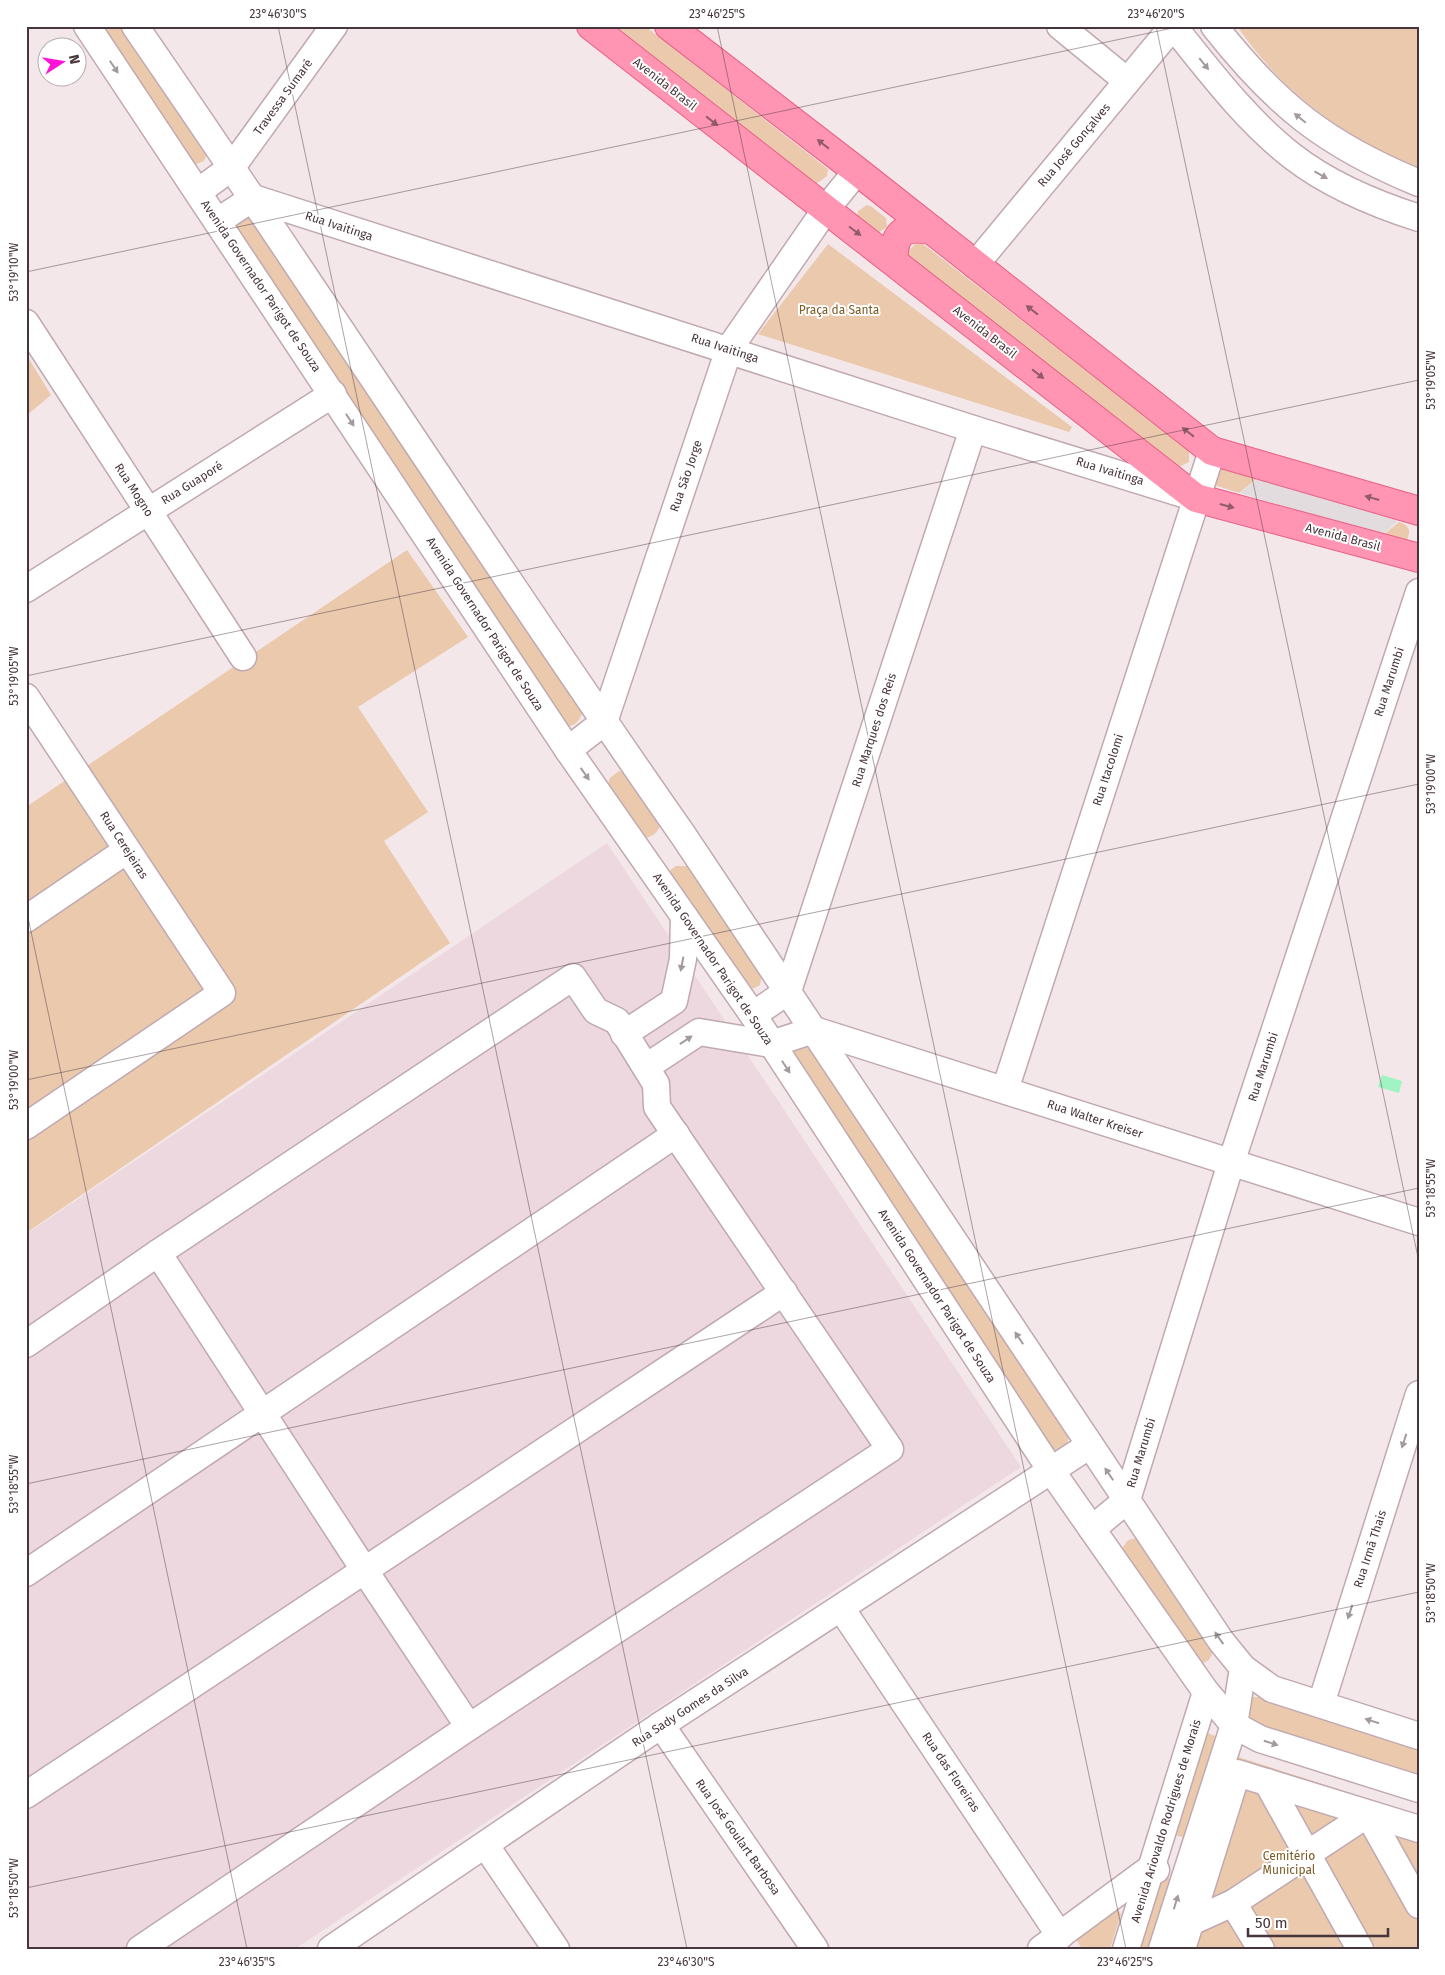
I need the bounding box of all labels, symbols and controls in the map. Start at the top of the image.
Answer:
text: 23°46'30"S [249,7,307,21]
text: 23°46'25"S [689,7,746,21]
text: 23°46'20"S [1127,7,1185,21]
north arrow [38,38,88,88]
text: N [65,53,84,66]
street label: Avenida Brasil [630,55,700,114]
street label: Travessa Sumaré [251,56,315,138]
one-way arrow [1199,57,1210,70]
one-way arrow [109,60,119,73]
street label: Rua José Gonçalves [1035,100,1113,190]
one-way arrow [1294,112,1307,123]
one-way arrow [706,115,719,126]
one-way arrow [817,139,830,150]
one-way arrow [1314,171,1329,179]
street label: Avenida Governador Parigot de Souza [198,197,324,375]
street label: Rua Ivaitinga [303,208,375,244]
one-way arrow [848,226,862,236]
text: 53°19'10"W [7,243,21,301]
park label: Praça da Santa [799,303,879,317]
street label: Avenida Brasil [950,303,1020,362]
one-way arrow [1026,305,1039,315]
street label: Rua Ivaitinga [689,330,761,366]
text: 53°19'05"W [1424,350,1438,410]
one-way arrow [1031,368,1044,379]
one-way arrow [346,413,355,427]
one-way arrow [1181,427,1195,437]
street label: Rua São Jorge [667,438,705,514]
street label: Rua Ivaitinga [1074,454,1146,488]
street label: Rua Guaporé [159,459,225,507]
street label: Rua Mogno [112,461,156,519]
one-way arrow [1364,493,1379,501]
one-way arrow [1219,502,1234,510]
street label: Avenida Brasil [1304,520,1382,554]
street label: Avenida Governador Parigot de Souza [424,535,546,713]
street label: Rua Marumbi [1371,645,1407,719]
text: 53°19'05"W [7,646,21,706]
street label: Rua Marques dos Reis [849,671,899,789]
street label: Rua Itacolomi [1090,732,1126,808]
text: 53°19'00"W [1424,754,1438,814]
one-way arrow [580,767,590,781]
street label: Rua Cerejeiras [97,809,151,882]
street label: Avenida Governador Parigot de Souza [650,870,776,1048]
one-way arrow [678,957,686,972]
street label: Rua Marumbi [1245,1030,1281,1104]
one-way arrow [680,1036,693,1045]
text: 53°19'00"W [7,1050,21,1110]
one-way arrow [782,1060,791,1073]
street label: Rua Walter Kreiser [1045,1097,1145,1141]
text: 53°18'55"W [1424,1159,1438,1217]
street label: Avenida Governador Parigot de Souza [876,1207,998,1385]
one-way arrow [1014,1332,1024,1345]
street label: Rua Marumbi [1124,1416,1158,1490]
one-way arrow [1400,1433,1407,1448]
text: 53°18'55"W [7,1455,21,1513]
one-way arrow [1104,1467,1114,1480]
street label: Rua Irmã Thais [1351,1508,1389,1590]
text: 53°18'50"W [1424,1563,1438,1623]
one-way arrow [1345,1605,1353,1620]
one-way arrow [1214,1631,1224,1645]
street label: Rua Sady Gomes da Silva [629,1664,751,1750]
one-way arrow [1365,1716,1380,1724]
street label: Avenida Ariovaldo Rodrigues de Morais [1128,1717,1204,1924]
street label: Rua das Floreiras [919,1730,983,1815]
one-way arrow [1263,1739,1278,1747]
street label: Rua José Goulart Barbosa [693,1776,783,1898]
park label: Cemitério Municipal [1263,1849,1316,1877]
text: 53°18'50"W [7,1858,21,1918]
one-way arrow [1173,1895,1181,1910]
scale bar [1248,1905,1388,1937]
text: 50 m [1255,1914,1288,1932]
text: 23°46'35"S [219,1955,276,1969]
text: 23°46'30"S [657,1955,715,1969]
text: 23°46'25"S [1097,1955,1154,1969]

